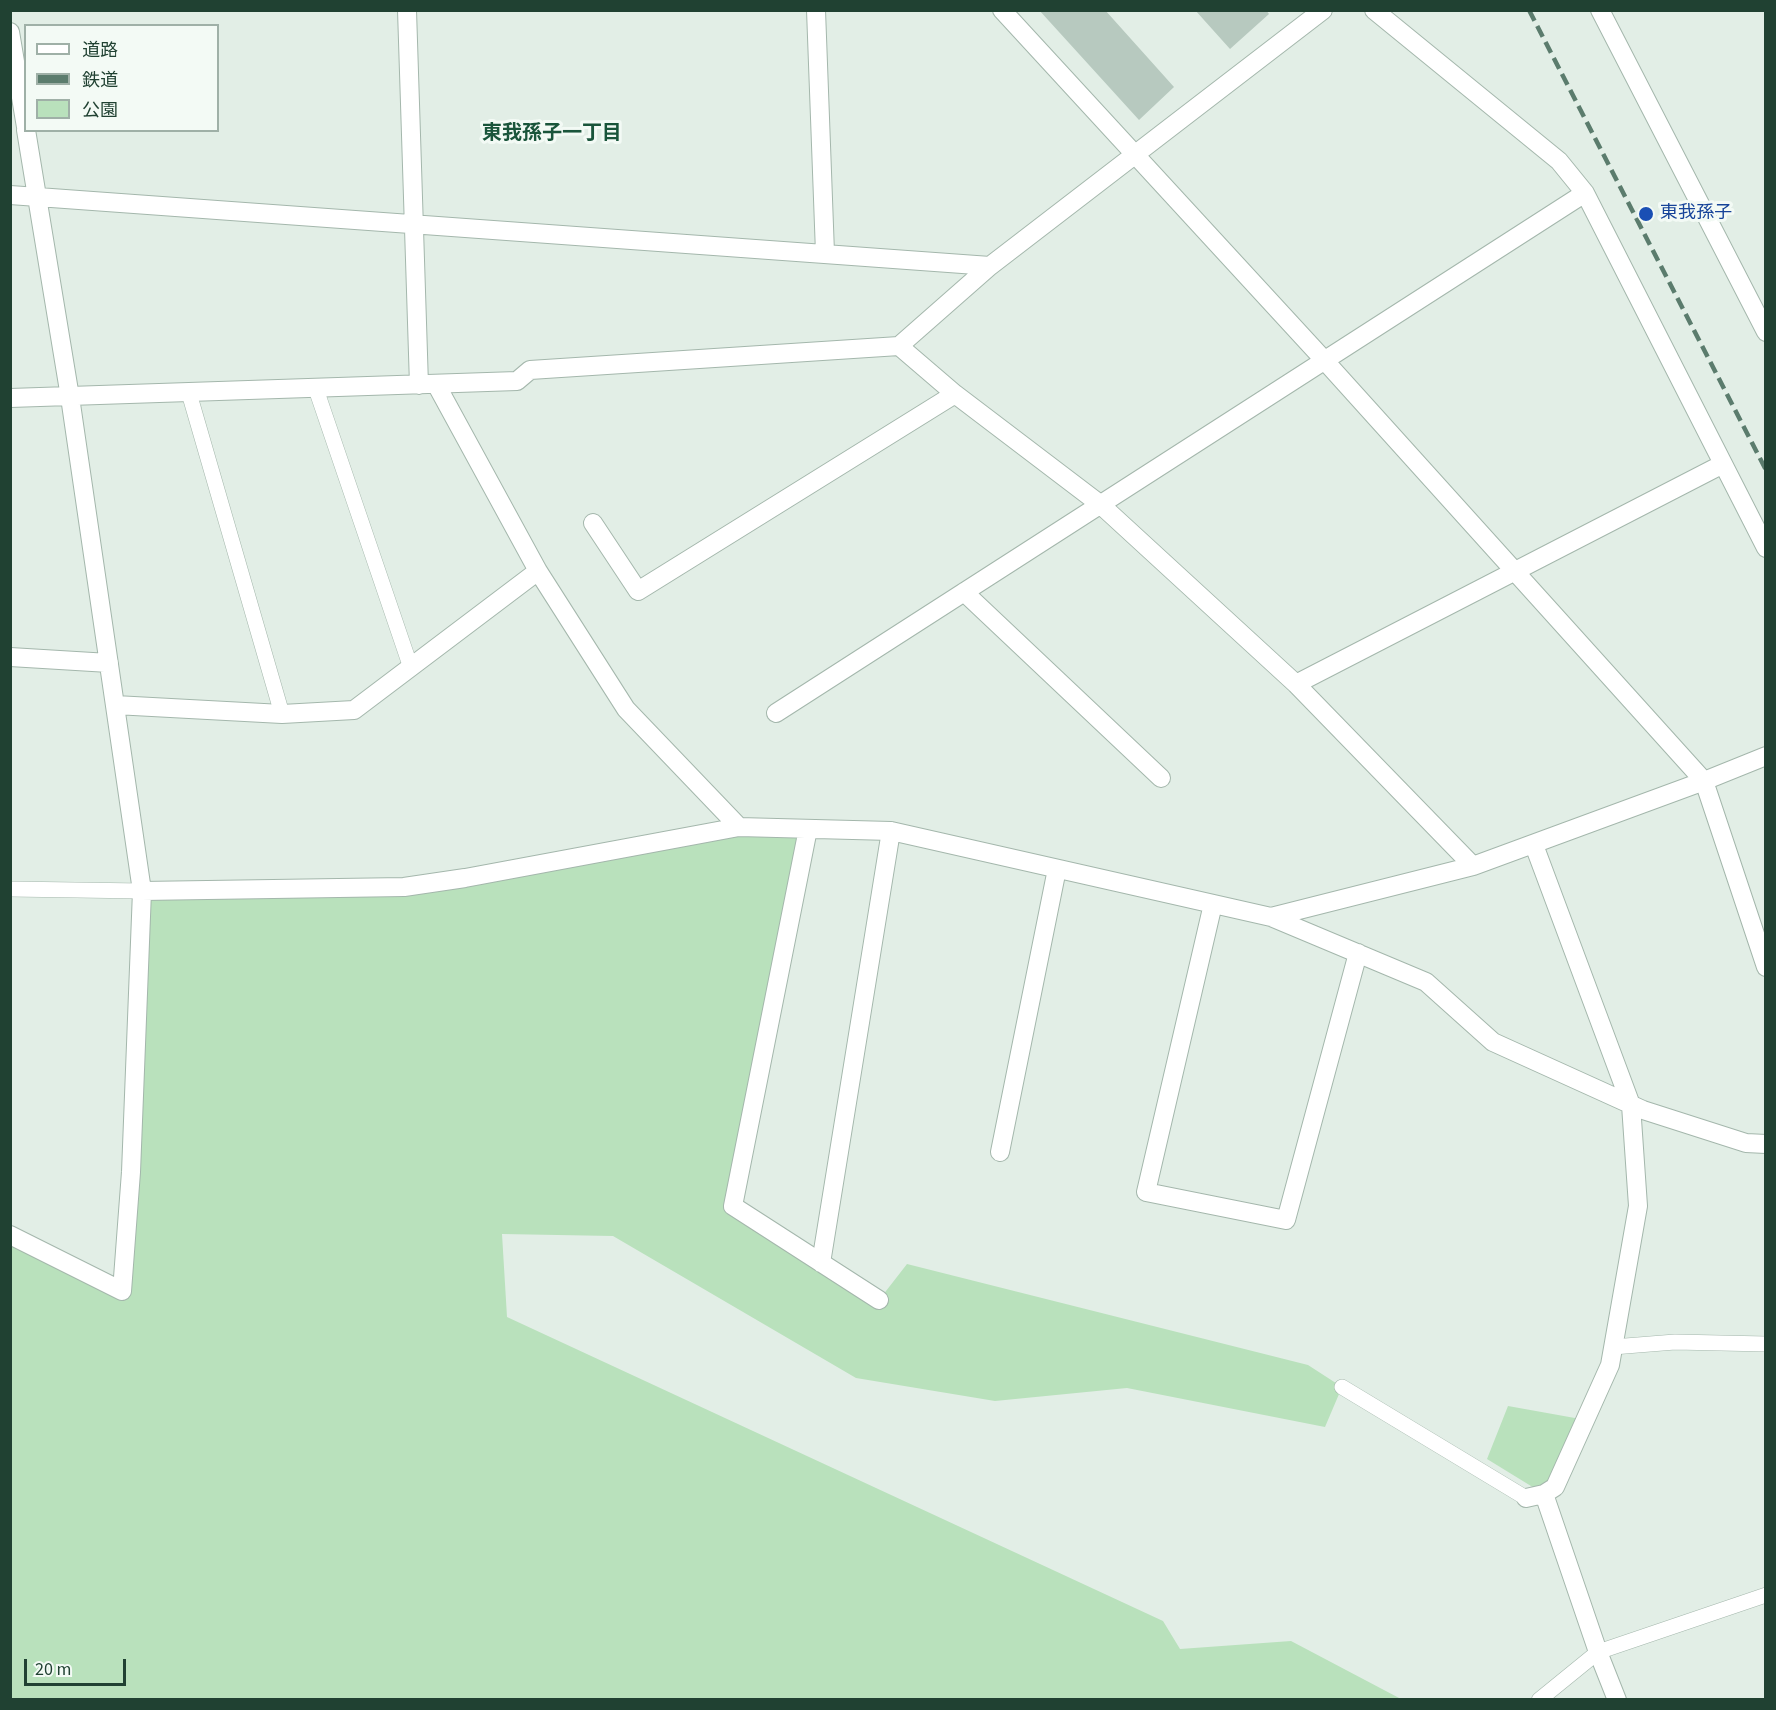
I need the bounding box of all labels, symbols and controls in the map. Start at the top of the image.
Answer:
legend [24,24,219,132]
text: 道路 [82,38,118,63]
text: 鉄道 [82,68,118,93]
text: 公園 [82,98,118,123]
district label: 東我孫子一丁目 [482,123,622,147]
place label: 東我孫子 [1660,203,1732,225]
marker: 東我孫子 [1637,205,1655,223]
scale bar [27,1647,129,1685]
text: 20 m [35,1657,71,1682]

